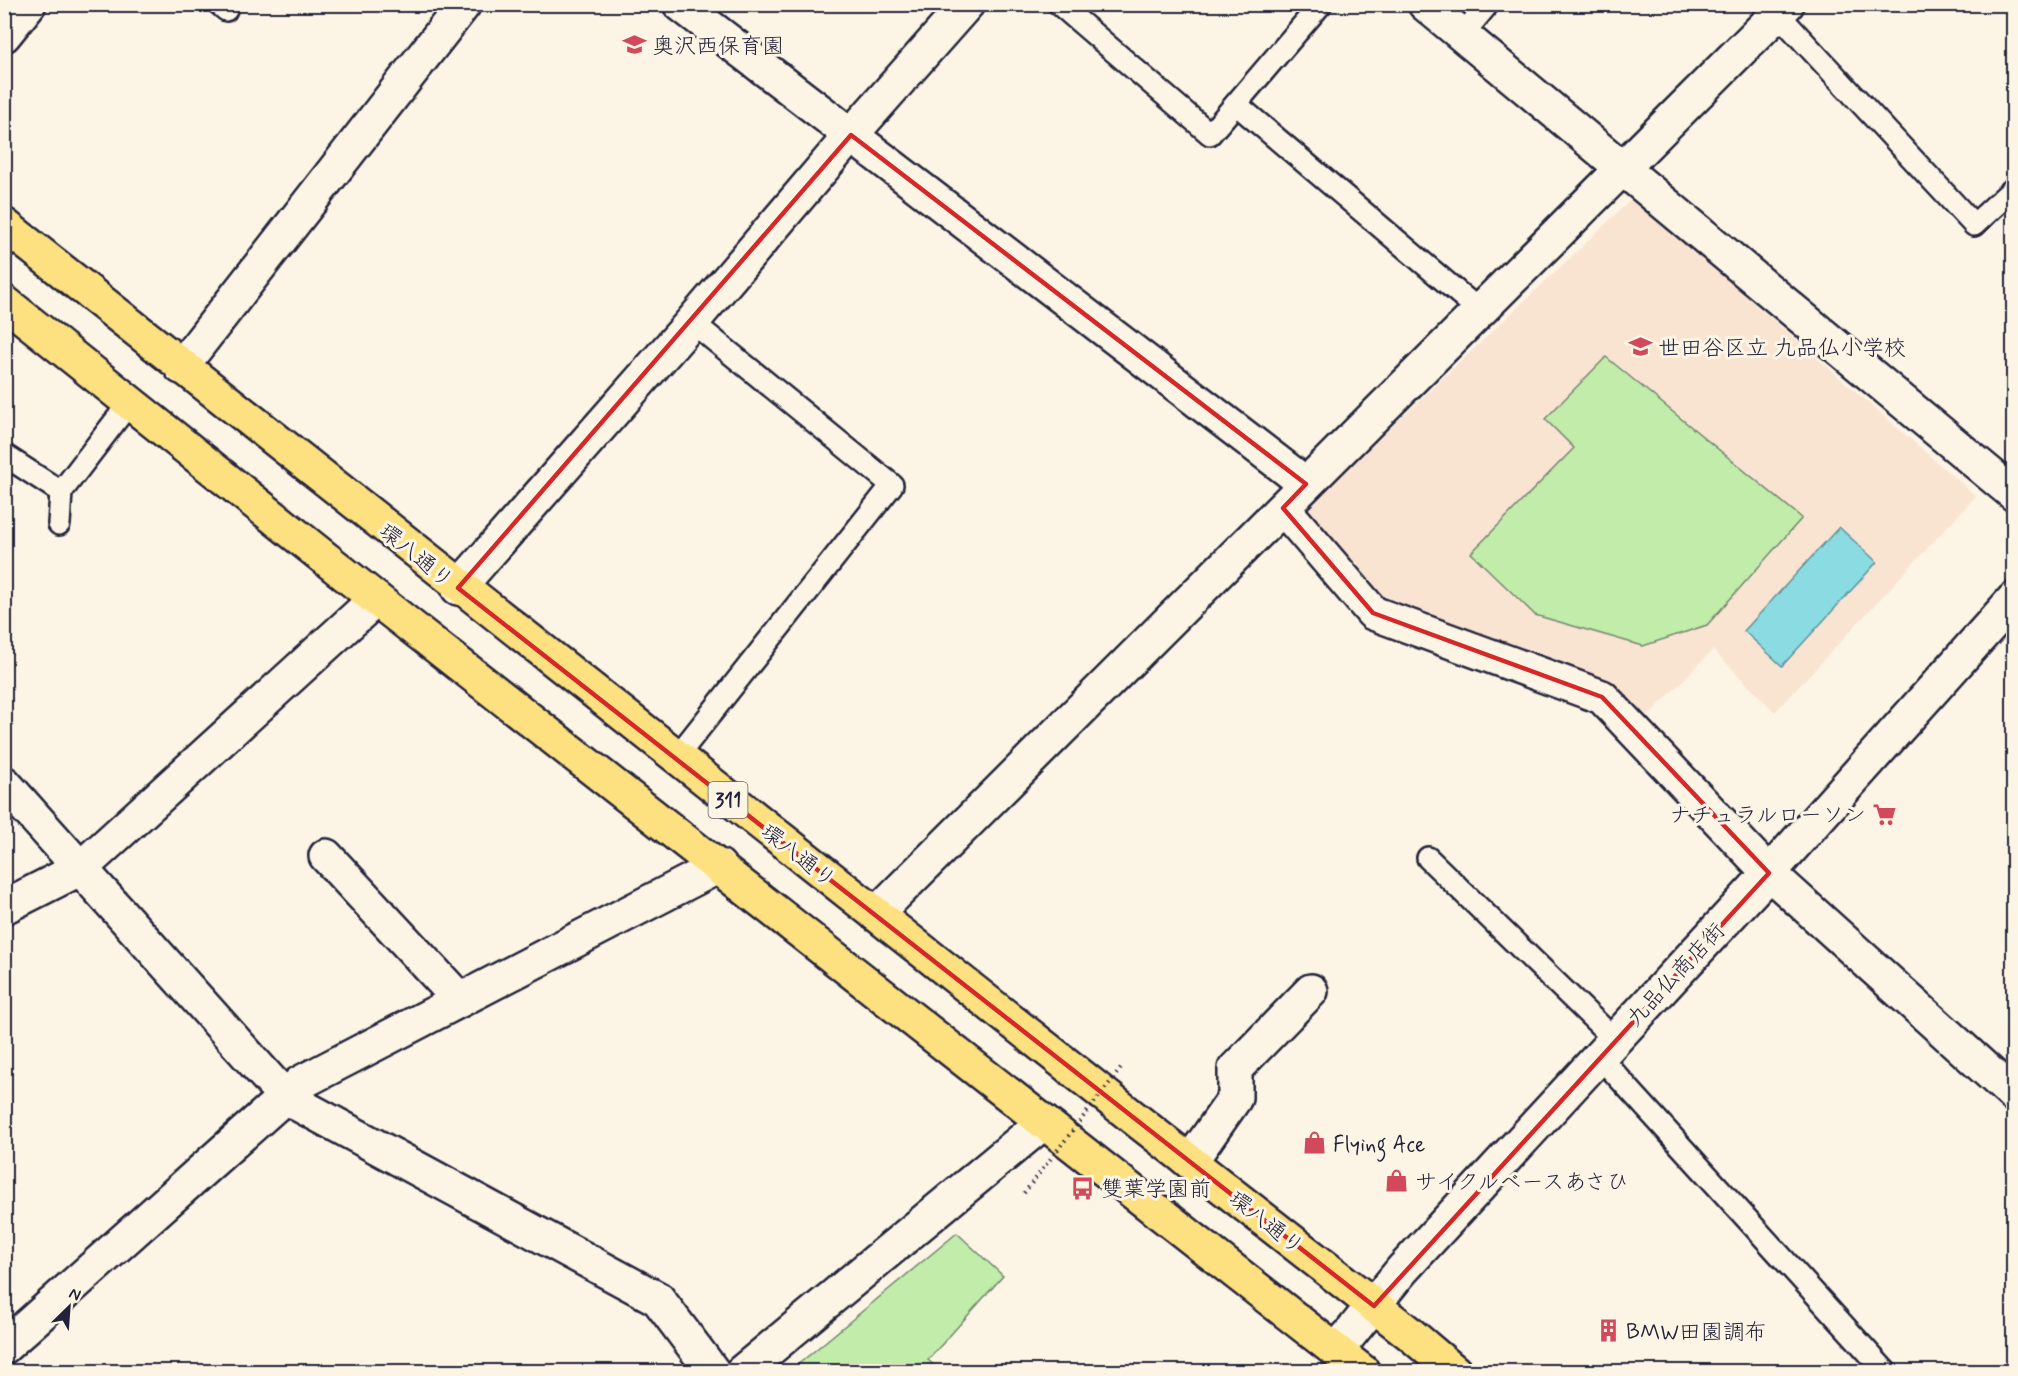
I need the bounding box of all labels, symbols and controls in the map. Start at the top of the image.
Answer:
school or university icon: 奥沢西保育園 [621,32,647,58]
place label: 奥沢西保育園 [652,33,784,61]
school or university icon: 世田谷区立 九品仏小学校 [1627,334,1653,360]
place label: 世田谷区立 九品仏小学校 [1658,335,1906,363]
street label: 環八通り [373,518,459,595]
road number: 311 [708,782,748,818]
supermarket icon: ナチュラルローソン [1871,801,1897,827]
place label: ナチュラルローソン [1669,802,1866,830]
street label: 環八通り [754,818,841,895]
street label: 九品仏商店街 [1621,918,1732,1033]
shop icon: Flying Ace [1302,1130,1328,1156]
place label: Flying Ace [1333,1131,1425,1162]
shop icon: サイクルベースあさひ [1384,1168,1410,1194]
place label: サイクルベースあさひ [1415,1169,1629,1197]
bus stop icon: 雙葉学園前 [1070,1175,1096,1201]
place label: 雙葉学園前 [1101,1176,1211,1204]
street label: 環八通り [1222,1185,1309,1262]
north arrow [39,1277,99,1337]
text: N [65,1283,84,1307]
building icon: BMW田園調布 [1595,1318,1621,1344]
place label: BMW田園調布 [1626,1319,1767,1347]

